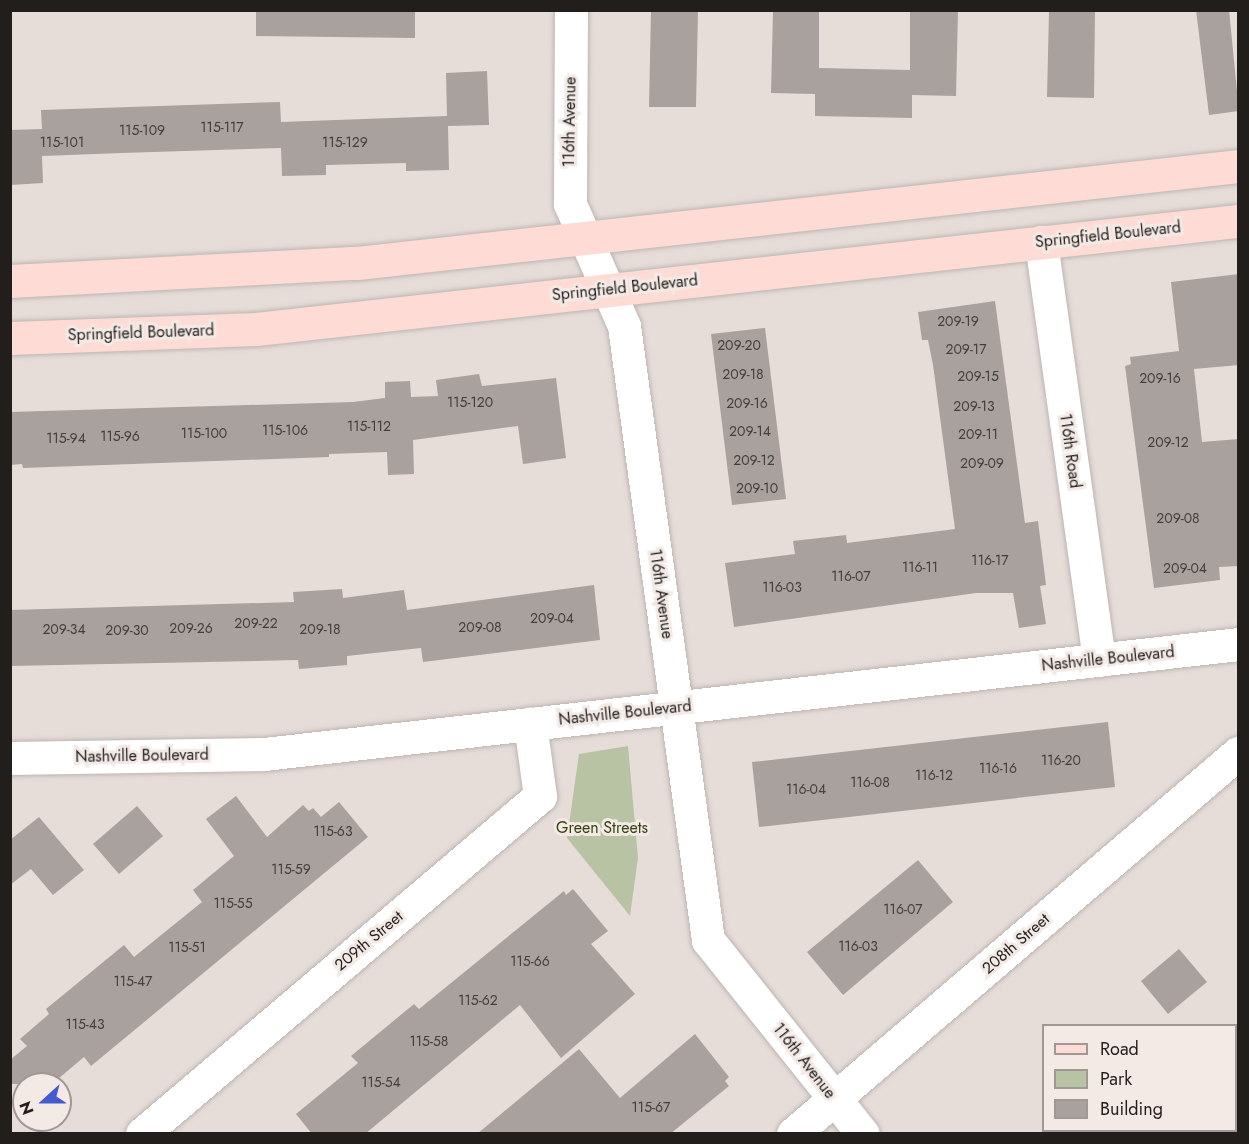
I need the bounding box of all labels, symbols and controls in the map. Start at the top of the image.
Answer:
street label: 116th Avenue [560,77,580,167]
house number: 115-117 [200,119,244,135]
house number: 115-109 [119,122,165,138]
house number: 115-101 [40,134,84,150]
house number: 115-129 [322,134,368,150]
street label: Springfield Boulevard [1034,218,1182,252]
street label: Springfield Boulevard [551,271,699,305]
house number: 209-19 [937,313,979,329]
street label: Springfield Boulevard [67,321,215,345]
house number: 209-20 [717,337,761,353]
house number: 209-17 [945,341,987,357]
house number: 209-18 [722,366,764,382]
house number: 209-15 [957,368,999,384]
house number: 209-16 [1139,370,1181,386]
house number: 115-120 [447,394,493,410]
house number: 209-16 [726,395,768,411]
house number: 209-13 [953,398,995,414]
street label: 116th Road [1055,412,1085,490]
house number: 115-112 [347,418,391,434]
house number: 115-106 [262,422,308,438]
house number: 209-14 [729,423,771,439]
house number: 115-100 [181,425,227,441]
house number: 209-11 [958,426,998,442]
house number: 115-96 [100,428,140,444]
house number: 115-94 [46,430,86,446]
house number: 209-12 [1147,434,1189,450]
house number: 209-12 [733,452,775,468]
house number: 209-09 [960,455,1004,471]
house number: 209-10 [736,480,778,496]
house number: 209-08 [1156,510,1200,526]
street label: 116th Avenue [645,548,677,640]
house number: 116-17 [971,552,1009,568]
house number: 116-11 [902,559,938,575]
house number: 209-04 [1163,560,1207,576]
house number: 116-07 [831,568,871,584]
house number: 116-03 [762,579,802,595]
house number: 209-04 [530,610,574,626]
house number: 209-22 [234,615,278,631]
house number: 209-08 [458,619,502,635]
house number: 209-26 [169,620,213,636]
house number: 209-34 [42,621,86,637]
house number: 209-18 [299,621,341,637]
house number: 209-30 [105,622,149,638]
street label: Nashville Boulevard [1041,642,1175,676]
street label: Nashville Boulevard [558,696,692,730]
street label: Nashville Boulevard [75,745,209,767]
house number: 116-20 [1041,752,1081,768]
house number: 116-16 [979,760,1017,776]
house number: 116-12 [915,767,953,783]
house number: 116-08 [850,774,890,790]
house number: 116-04 [786,781,826,797]
park label: Green Streets [556,818,648,838]
house number: 115-63 [313,823,353,839]
house number: 115-59 [271,861,311,877]
house number: 115-55 [213,895,253,911]
house number: 116-07 [883,901,923,917]
street label: 209th Street [331,907,407,975]
street label: 208th Street [979,910,1053,978]
house number: 116-03 [838,938,878,954]
house number: 115-51 [168,939,206,955]
house number: 115-66 [510,953,550,969]
house number: 115-47 [114,973,152,989]
house number: 115-62 [458,992,498,1008]
house number: 115-43 [65,1016,105,1032]
street label: 116th Avenue [769,1019,839,1103]
legend [1042,1024,1237,1132]
house number: 115-58 [410,1033,448,1049]
text: Road [1100,1036,1139,1062]
text: Park [1100,1066,1132,1092]
north arrow [12,1072,72,1132]
house number: 115-54 [361,1074,401,1090]
text: Building [1100,1096,1163,1122]
text: N [14,1098,40,1118]
house number: 115-67 [632,1099,670,1115]

